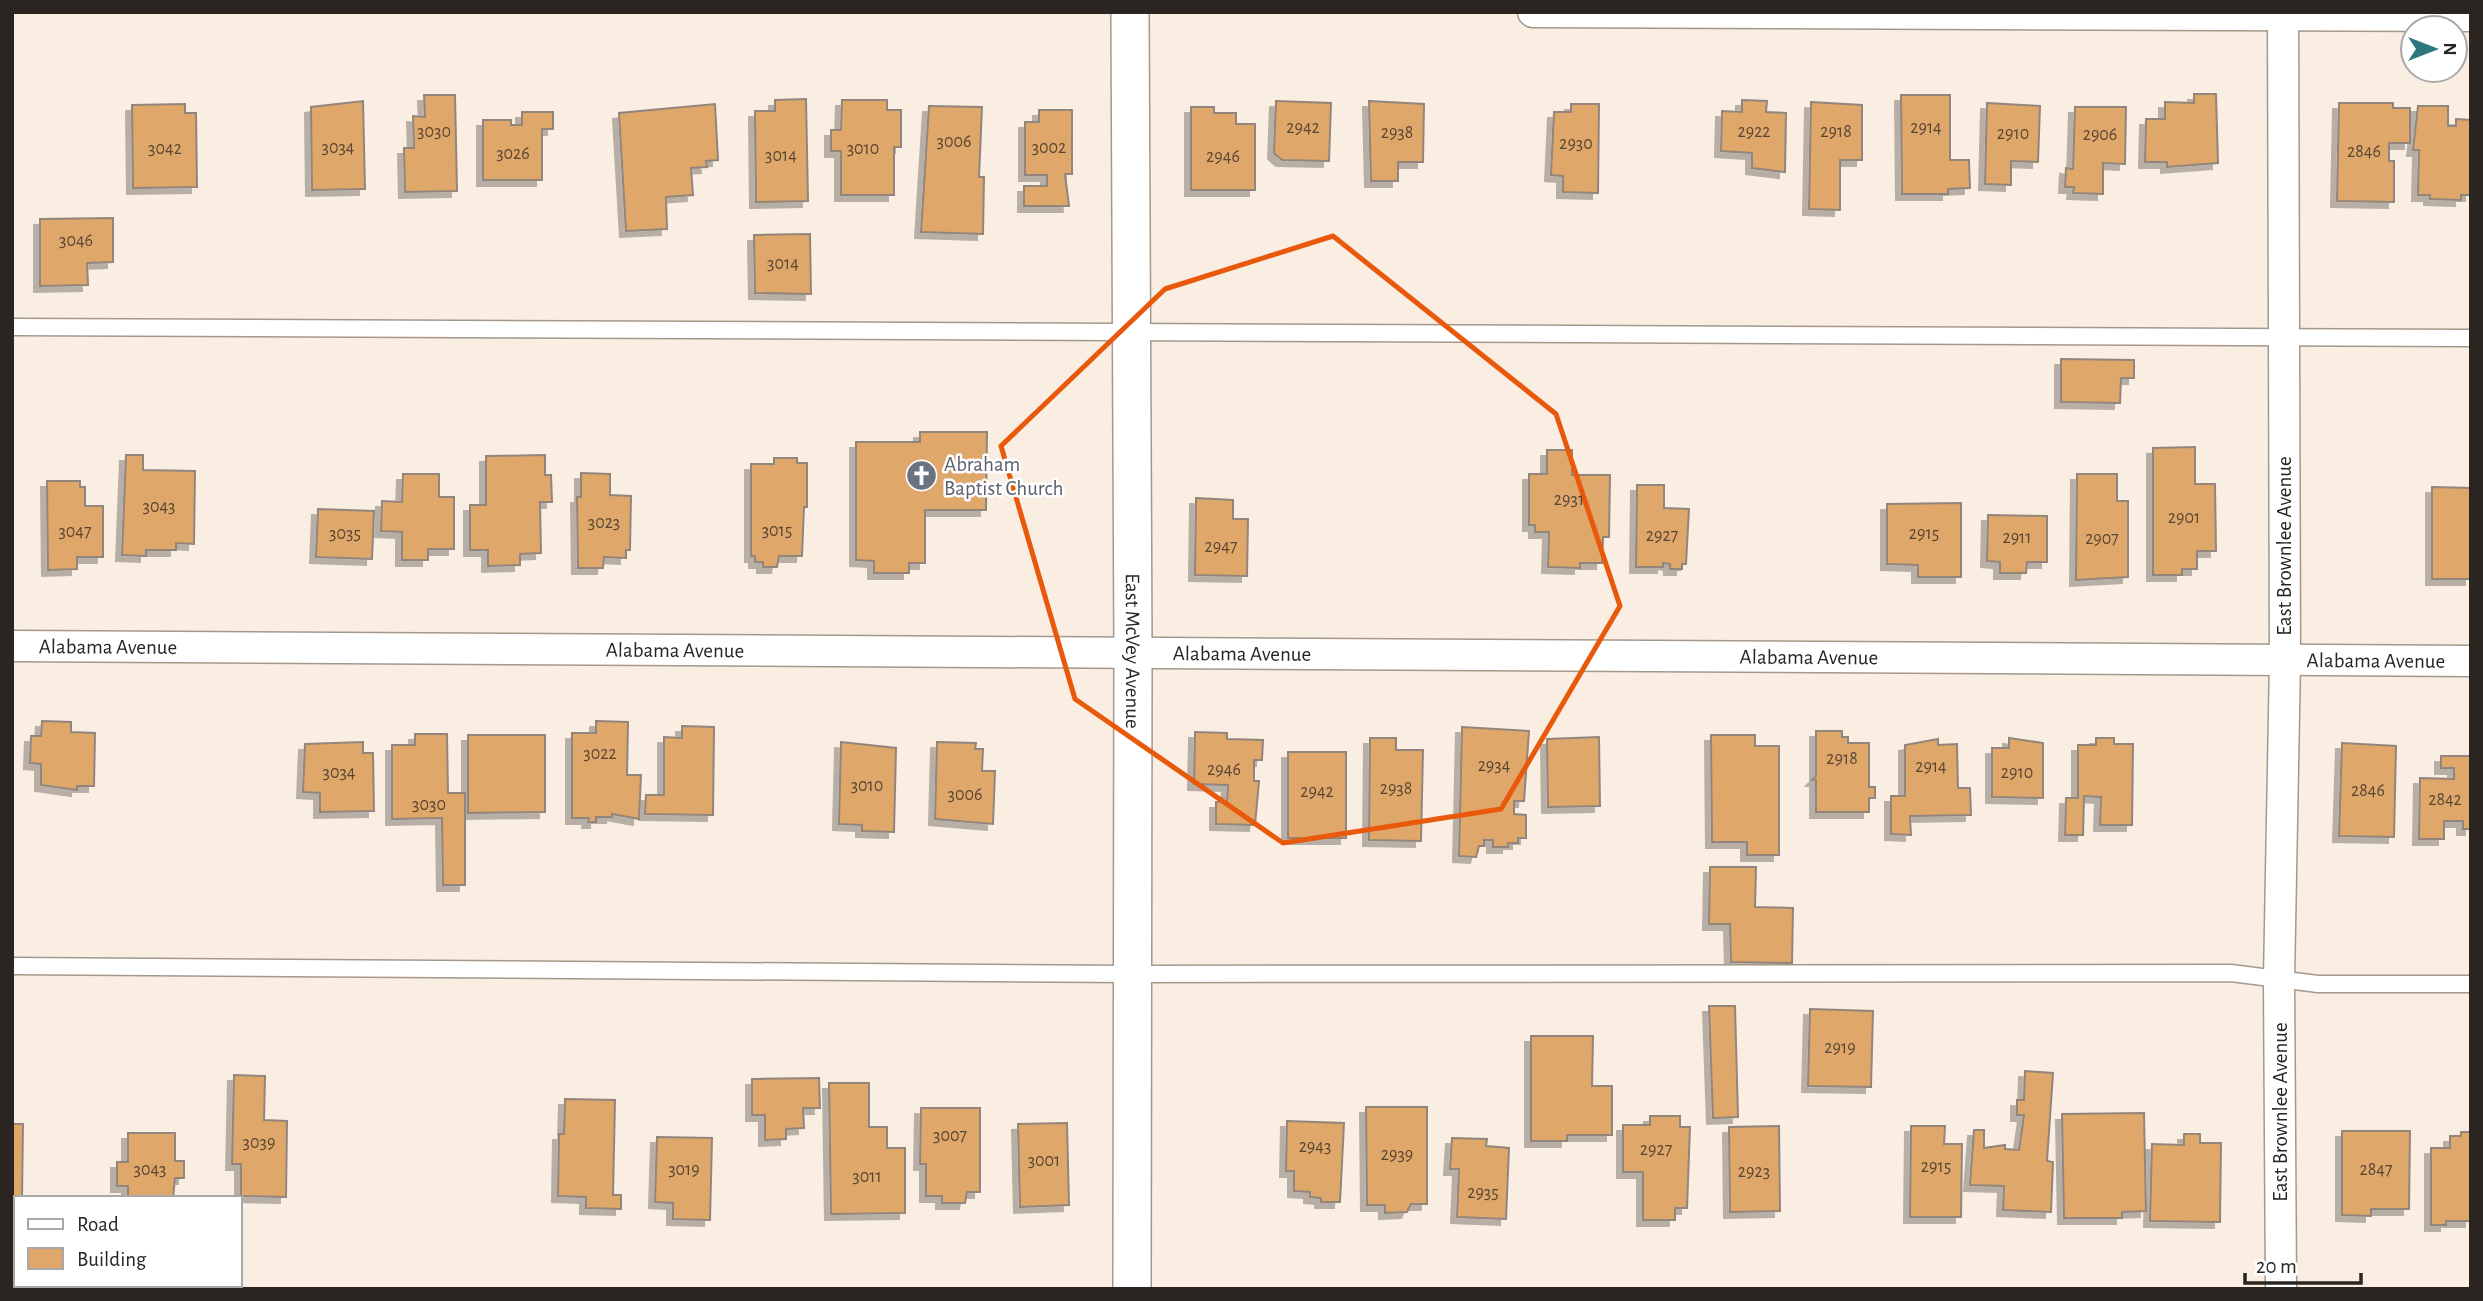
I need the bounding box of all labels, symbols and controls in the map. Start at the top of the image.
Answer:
north arrow [2399,14,2469,84]
text: N [2440,42,2459,56]
house number: 2942 [1286,119,1320,137]
house number: 2914 [1910,119,1942,137]
house number: 3030 [417,123,451,141]
house number: 2922 [1737,123,1771,141]
house number: 2918 [1820,123,1852,141]
house number: 2938 [1381,124,1413,142]
house number: 2910 [1997,125,2029,143]
house number: 2906 [2083,126,2117,144]
house number: 3006 [937,133,971,151]
house number: 2930 [1559,135,1593,153]
house number: 3034 [322,139,355,157]
house number: 3002 [1032,139,1066,157]
house number: 3042 [148,140,182,158]
house number: 3010 [847,140,879,158]
house number: 2846 [2347,143,2381,161]
house number: 3026 [496,145,530,163]
house number: 3014 [765,147,797,165]
house number: 2946 [1206,148,1240,166]
house number: 3046 [59,232,93,250]
house number: 3014 [767,255,799,273]
place label: Abraham Baptist Church [944,454,1064,499]
street label: East Brownlee Avenue [2274,456,2295,636]
church icon: Abraham Baptist Church [904,459,938,493]
house number: 2931 [1554,491,1584,509]
house number: 3043 [143,498,176,516]
house number: 2901 [2168,509,2200,527]
house number: 3023 [588,514,620,532]
house number: 3015 [762,522,792,540]
house number: 3047 [58,523,92,541]
house number: 3035 [329,525,361,543]
house number: 2915 [1909,525,1939,543]
house number: 2927 [1646,527,1678,545]
house number: 2911 [2002,529,2032,547]
house number: 2907 [2085,530,2119,548]
house number: 2947 [1205,538,1237,556]
street label: East McVey Avenue [1122,573,1144,729]
street label: Alabama Avenue [39,636,177,658]
street label: Alabama Avenue [606,639,744,661]
street label: Alabama Avenue [1173,643,1311,664]
street label: Alabama Avenue [1740,646,1878,668]
street label: Alabama Avenue [2307,649,2445,671]
house number: 3022 [583,745,617,763]
house number: 2918 [1826,750,1858,768]
house number: 2934 [1478,757,1511,775]
house number: 2914 [1915,758,1947,776]
house number: 2946 [1207,761,1241,779]
house number: 3034 [323,764,356,782]
house number: 2910 [2001,764,2033,782]
house number: 3010 [851,777,883,795]
house number: 2938 [1380,780,1412,798]
house number: 2846 [2351,782,2385,800]
house number: 2942 [1300,783,1334,801]
house number: 3006 [948,786,982,804]
house number: 2842 [2428,791,2462,809]
house number: 3030 [412,796,446,814]
street label: East Brownlee Avenue [2270,1022,2291,1202]
house number: 2919 [1824,1039,1856,1057]
house number: 3007 [933,1127,967,1145]
house number: 3039 [243,1134,275,1152]
house number: 2943 [1299,1138,1331,1156]
house number: 2927 [1640,1141,1672,1159]
house number: 2939 [1381,1146,1413,1164]
house number: 3001 [1028,1152,1060,1170]
house number: 2915 [1921,1158,1951,1176]
house number: 3043 [134,1161,167,1179]
house number: 3019 [668,1161,700,1179]
house number: 2847 [2360,1161,2392,1179]
house number: 2923 [1738,1163,1770,1181]
house number: 3011 [852,1168,882,1186]
house number: 2935 [1467,1184,1499,1202]
legend [14,1196,242,1287]
text: Road [77,1214,119,1235]
scale bar [2245,1242,2360,1286]
text: Building [77,1249,147,1270]
text: 20 m [2256,1256,2297,1277]

